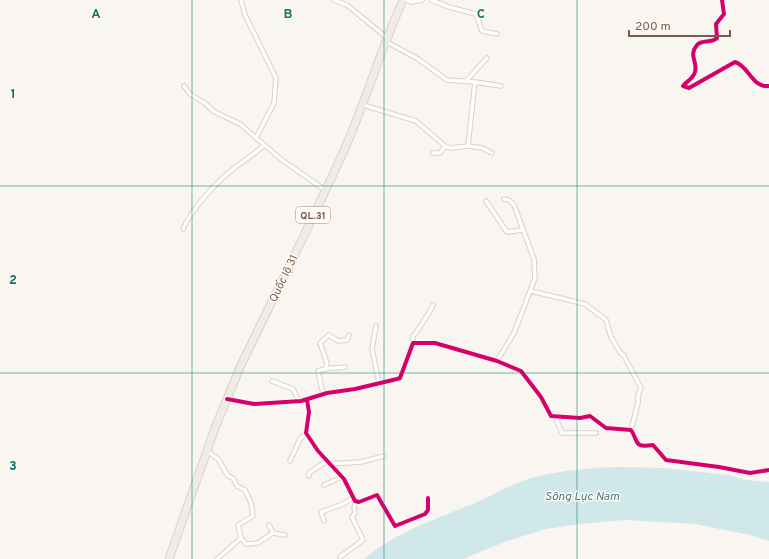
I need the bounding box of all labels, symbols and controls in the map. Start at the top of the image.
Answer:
text: A [91,7,101,23]
text: B [284,7,293,23]
text: C [477,7,485,23]
scale bar [629,12,730,38]
text: 200 m [635,19,671,35]
text: 1 [10,87,16,103]
road number: QL.31 [296,207,330,223]
street label: Quốc lộ 31 [266,252,301,304]
text: 2 [9,273,17,289]
text: 3 [9,459,17,475]
water label: Sông Lục Nam [545,489,619,505]

